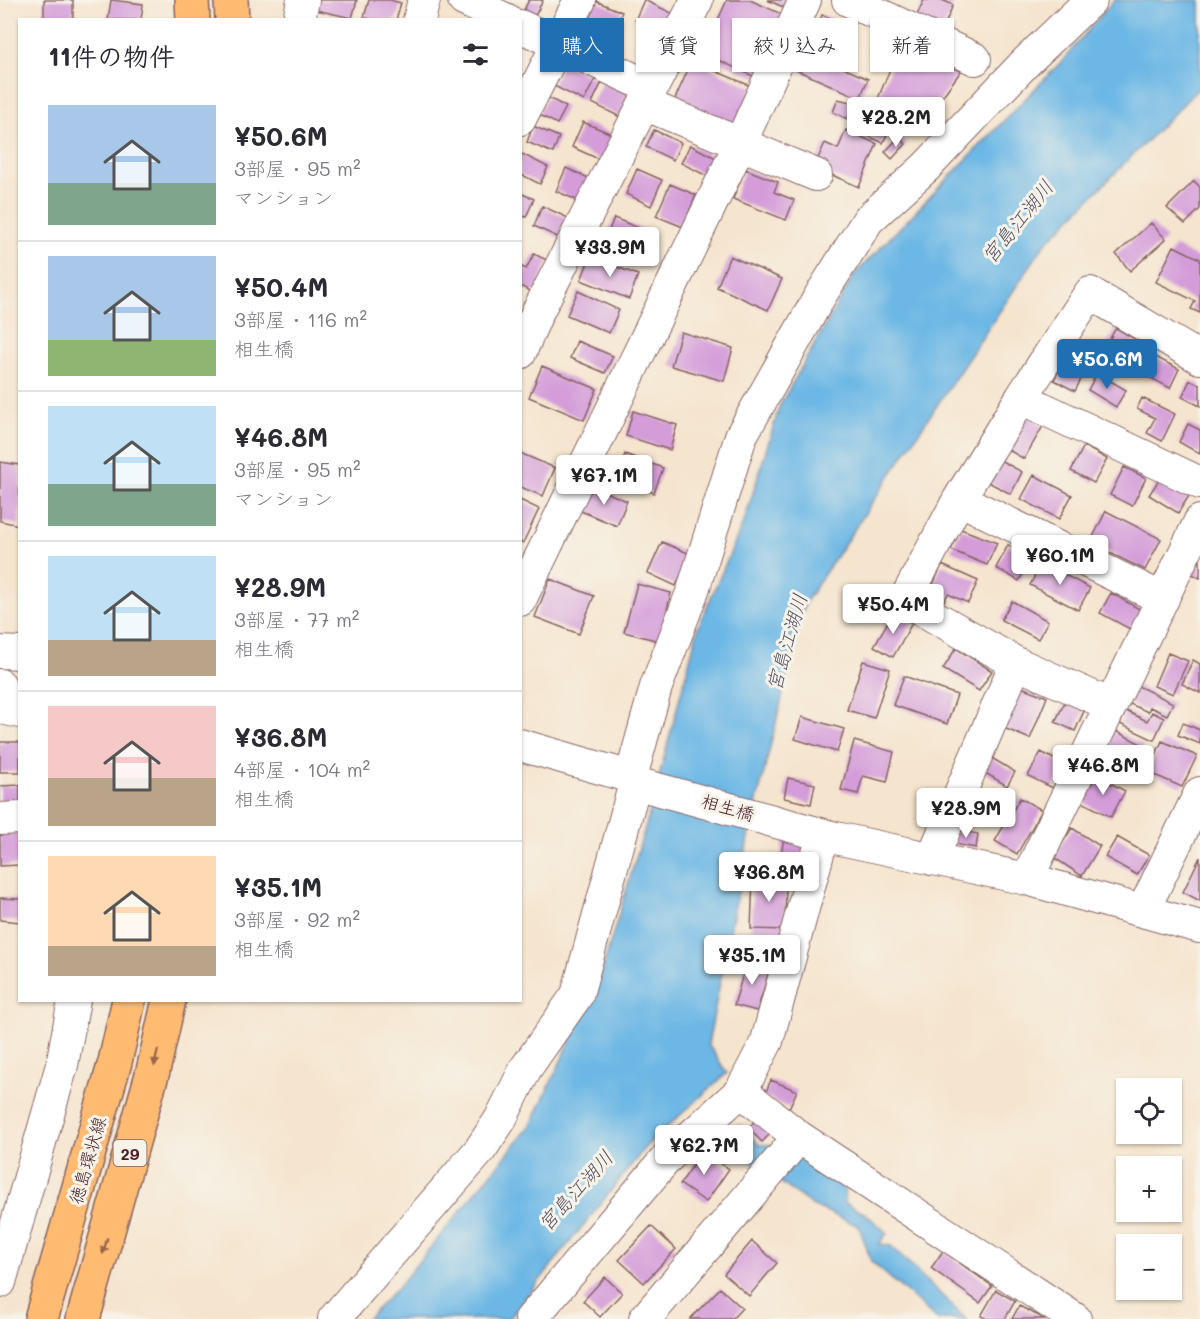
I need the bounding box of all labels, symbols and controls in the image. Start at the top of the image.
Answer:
chip: 購入 [540,18,624,72]
chip: 賃貸 [636,18,720,72]
chip: 絞り込み [732,18,858,72]
chip: 新着 [870,18,954,72]
icon: filters [459,38,492,71]
text: 11件の物件 [48,39,175,73]
pin: ¥28.2M [847,97,945,148]
text: ¥28.2M [861,103,931,129]
text: ¥50.6M [234,119,328,153]
icon: home [96,129,168,201]
text: 3部屋 · 95 m² [234,155,361,181]
water label: 宮島江湖川 [975,174,1059,268]
text: マンション [234,184,333,210]
pin: ¥33.9M [561,227,659,278]
text: ¥33.9M [574,233,646,259]
text: ¥50.4M [234,270,328,304]
icon: home [96,280,168,352]
text: 3部屋 · 116 m² [234,306,367,332]
text: 相生橋 [234,335,294,361]
pin: ¥50.6M [1058,339,1156,390]
text: ¥50.6M [1071,345,1143,371]
text: ¥46.8M [234,420,328,454]
icon: home [96,430,168,502]
pin: ¥67.1M [555,455,653,506]
text: 3部屋 · 95 m² [234,456,361,482]
text: ¥67.1M [570,461,638,487]
text: マンション [234,485,333,511]
pin: ¥60.1M [1011,535,1109,586]
text: ¥60.1M [1025,541,1095,567]
text: ¥28.9M [234,570,326,604]
icon: home [96,580,168,652]
pin: ¥50.4M [844,584,942,635]
water label: 宮島江湖川 [760,590,812,694]
text: ¥50.4M [857,590,929,616]
text: 3部屋 · 77 m² [234,606,359,632]
text: 相生橋 [234,635,294,661]
text: ¥36.8M [234,720,328,754]
icon: home [96,730,168,802]
pin: ¥46.8M [1054,745,1152,796]
text: ¥46.8M [1067,751,1139,777]
text: 4部屋 · 104 m² [234,756,370,782]
text: 相生橋 [234,785,294,811]
street label: 相生橋 [699,788,757,826]
pin: ¥28.9M [917,788,1015,839]
text: ¥28.9M [930,794,1002,820]
pin: ¥36.8M [720,852,818,903]
text: ¥36.8M [733,858,805,884]
text: ¥35.1M [234,870,322,904]
icon: home [96,880,168,952]
text: 3部屋 · 92 m² [234,906,360,932]
text: 相生橋 [234,935,294,961]
pin: ¥35.1M [703,935,801,986]
text: ¥35.1M [718,941,786,967]
one-way arrow [151,1048,160,1067]
map controls [1116,1078,1182,1300]
button: locate [1116,1078,1182,1144]
street label: 徳島環状線 [63,1113,111,1207]
pin: ¥62.7M [655,1125,753,1176]
text: ¥62.7M [669,1131,739,1157]
road number: 29 [114,1140,146,1166]
water label: 宮島江湖川 [532,1144,618,1236]
button: + [1116,1156,1182,1222]
button: − [1116,1234,1182,1300]
one-way arrow [99,1237,109,1255]

